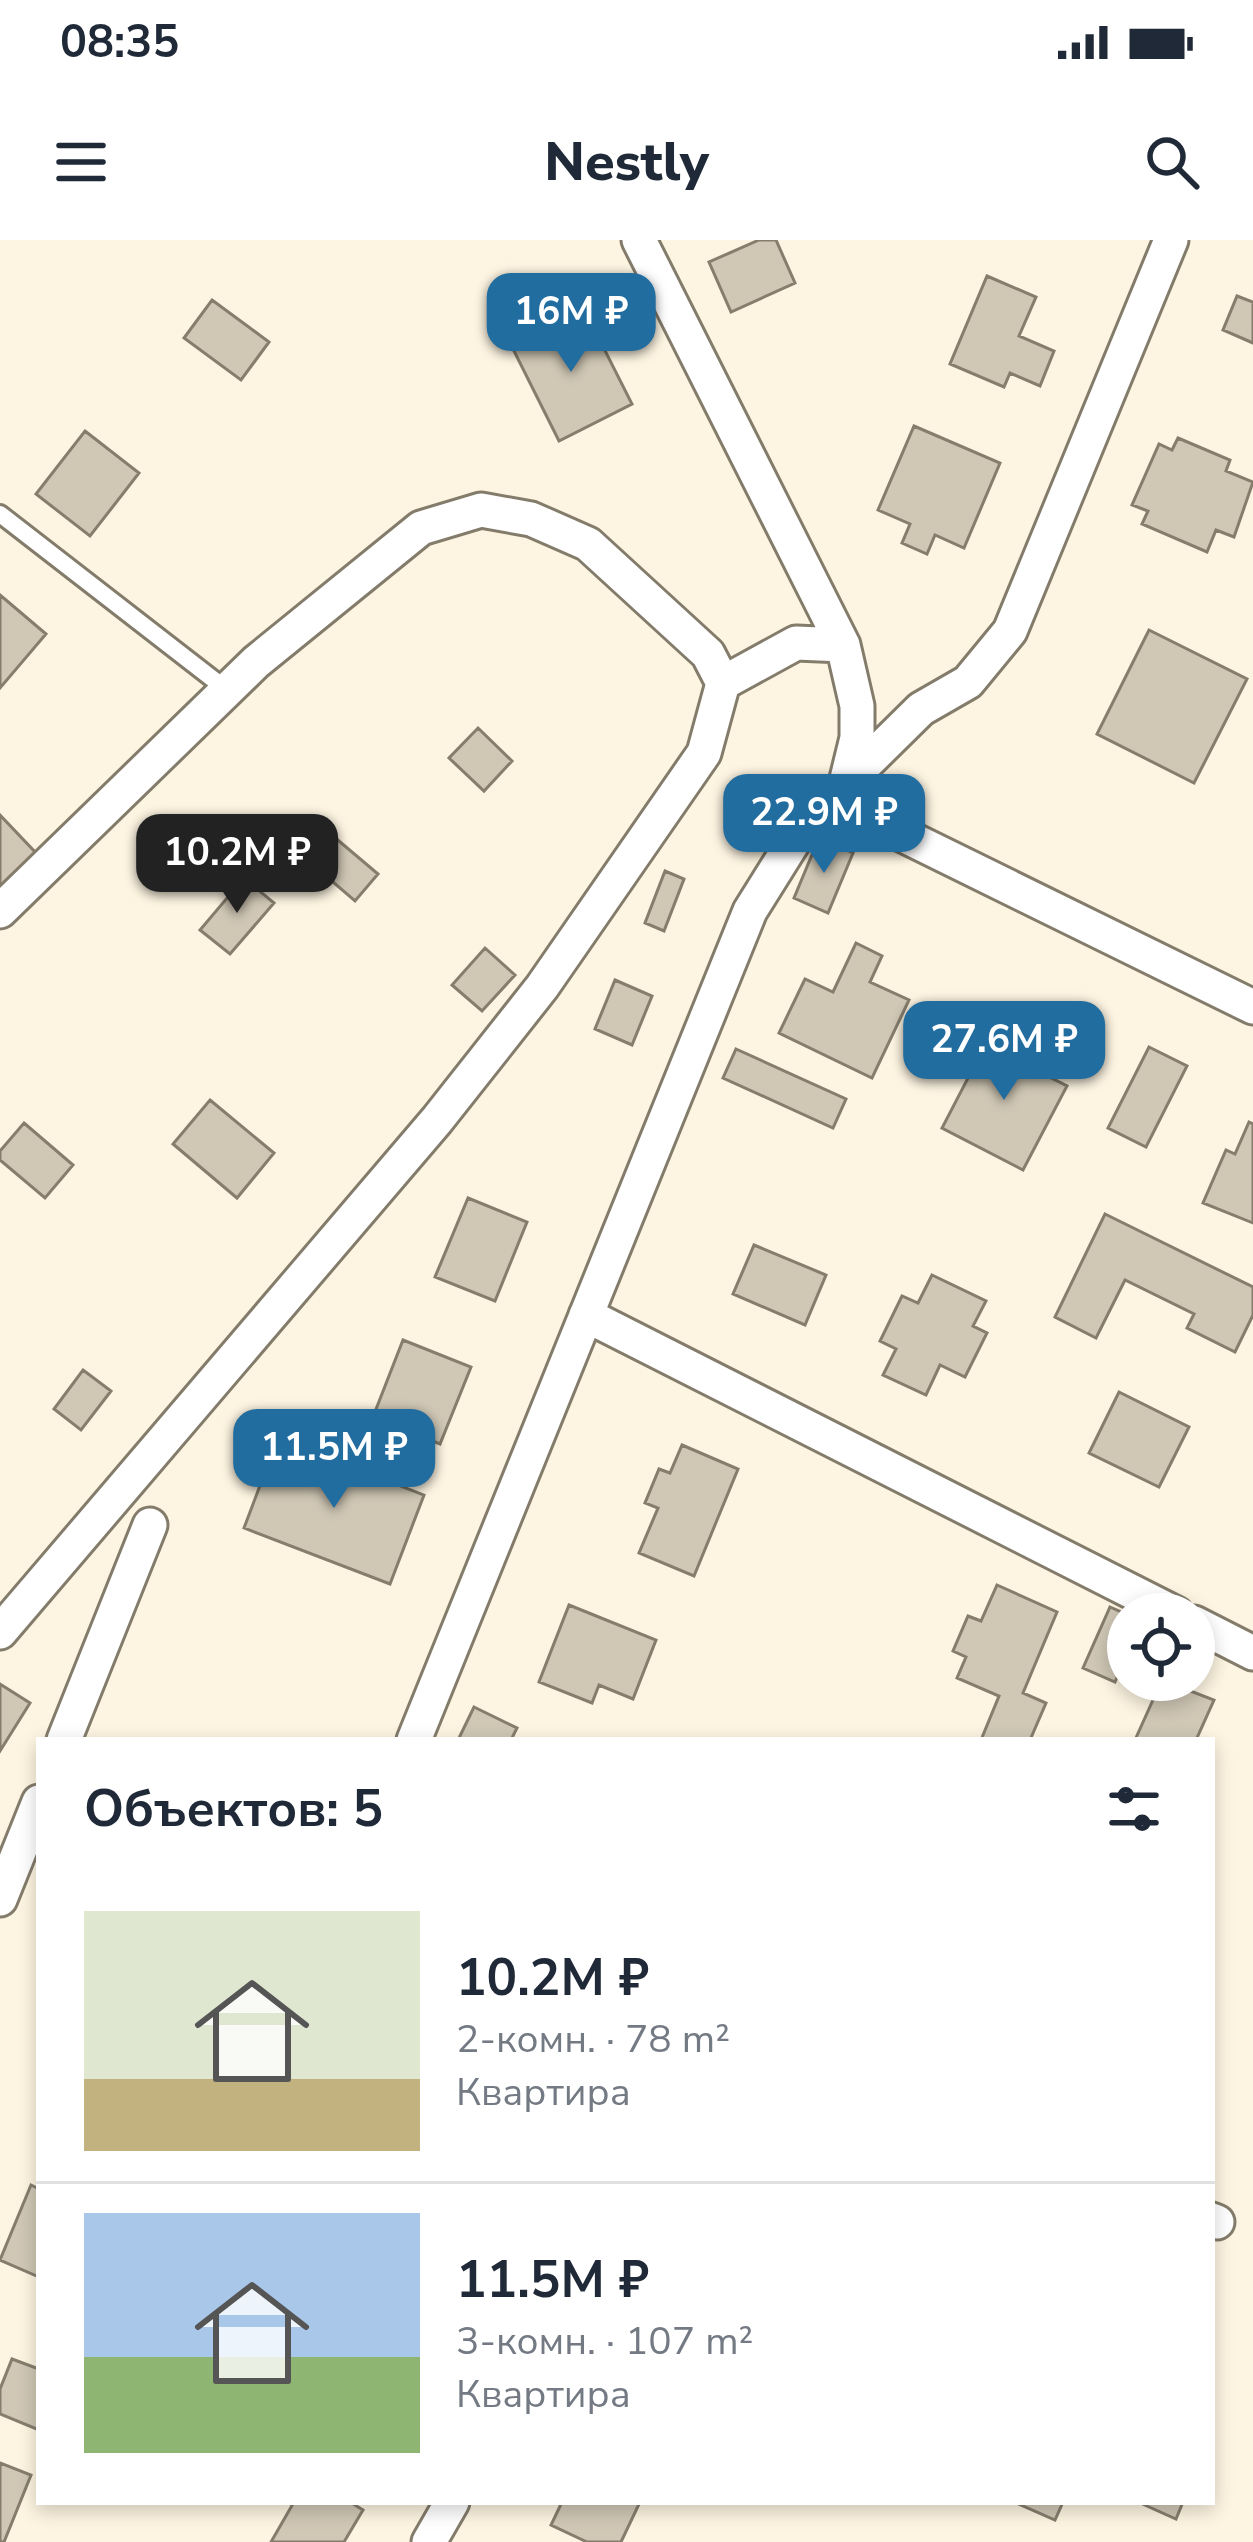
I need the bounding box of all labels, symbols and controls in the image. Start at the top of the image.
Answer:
text: 08:35 [60,12,179,73]
text: Nestly [544,125,709,199]
icon: menu [48,129,114,195]
icon: search [1139,129,1205,195]
pin: 16M ₽ [487,273,655,375]
text: 16M ₽ [514,285,628,338]
pin: 22.9M ₽ [713,774,935,876]
text: 22.9M ₽ [750,786,898,839]
pin: 10.2M ₽ [126,814,348,916]
text: 10.2M ₽ [163,826,311,879]
pin: 27.6M ₽ [893,1001,1115,1103]
text: 27.6M ₽ [930,1013,1078,1066]
pin: 11.5M ₽ [223,1409,445,1511]
text: 11.5M ₽ [260,1421,408,1474]
map controls [1107,1593,1215,1701]
button: locate [1107,1593,1215,1701]
text: Объектов: 5 [84,1774,383,1844]
icon: filters [1101,1776,1167,1842]
text: 10.2M ₽ [456,1943,649,2013]
icon: home [180,1959,324,2103]
text: 2-комн. · 78 m² [456,2013,730,2066]
text: Квартира [456,2066,631,2119]
text: 11.5M ₽ [456,2245,649,2315]
icon: home [180,2261,324,2405]
text: 3-комн. · 107 m² [456,2315,753,2368]
text: Квартира [456,2368,631,2421]

